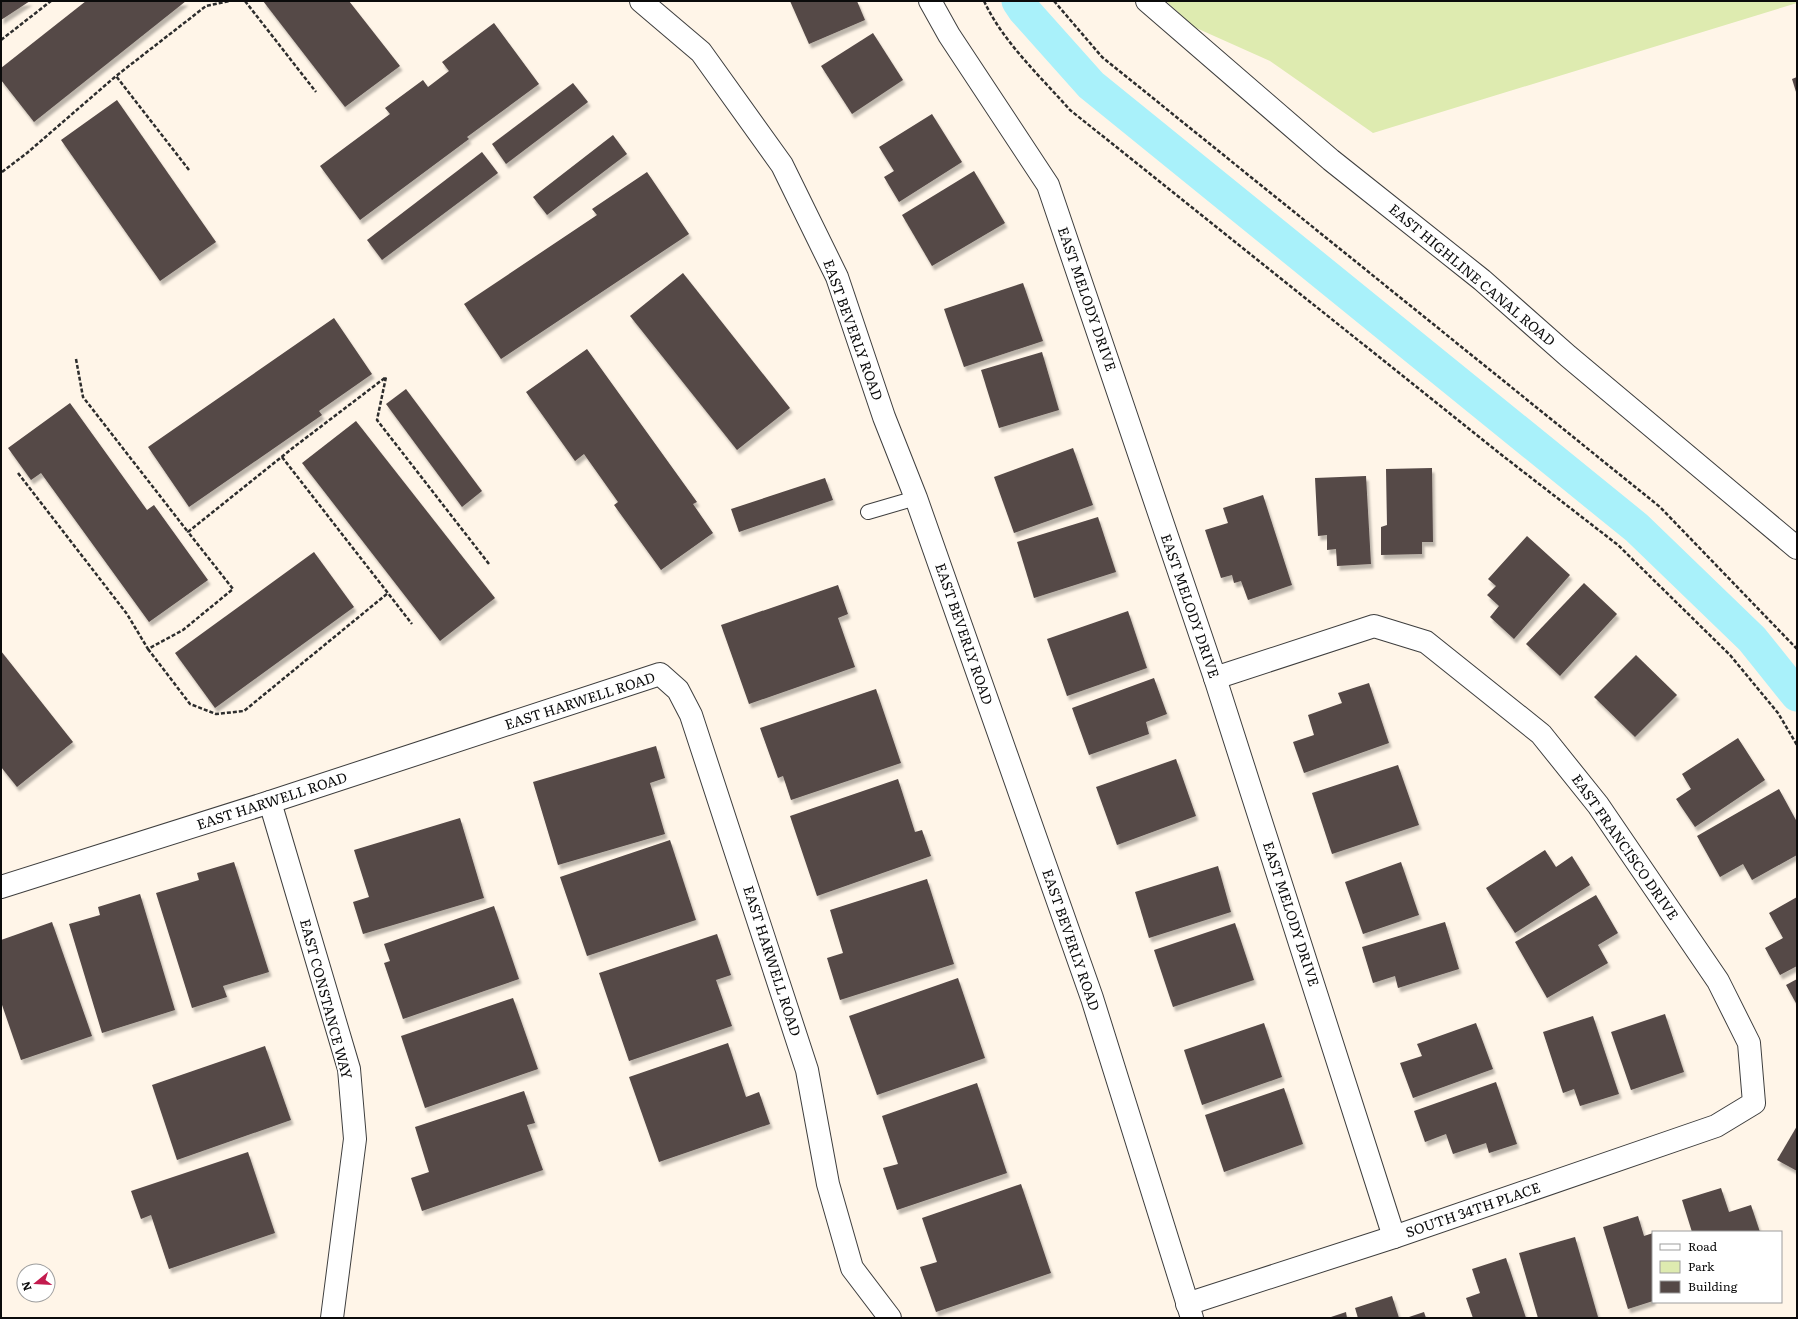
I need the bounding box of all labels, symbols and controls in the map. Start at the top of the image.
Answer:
street label: EAST HIGHLINE CANAL ROAD [1385,199,1560,350]
street label: EAST MELODY DRIVE [1054,224,1122,374]
street label: EAST BEVERLY ROAD [819,256,889,403]
street label: EAST MELODY DRIVE [1157,531,1225,681]
street label: EAST BEVERLY ROAD [931,560,999,707]
street label: EAST HARWELL ROAD [502,666,658,734]
street label: EAST HARWELL ROAD [194,766,350,834]
street label: EAST FRANCISCO DRIVE [1568,769,1684,923]
street label: EAST MELODY DRIVE [1259,839,1325,989]
street label: EAST BEVERLY ROAD [1038,866,1106,1013]
street label: EAST HARWELL ROAD [739,883,807,1039]
street label: EAST CONSTANCE WAY [296,916,358,1081]
street label: SOUTH 34TH PLACE [1403,1177,1543,1242]
legend [1652,1231,1782,1303]
text: Road [1688,1237,1718,1255]
text: Park [1688,1257,1715,1275]
north arrow [16,1263,56,1303]
text: Building [1688,1277,1738,1295]
text: N [17,1280,35,1293]

